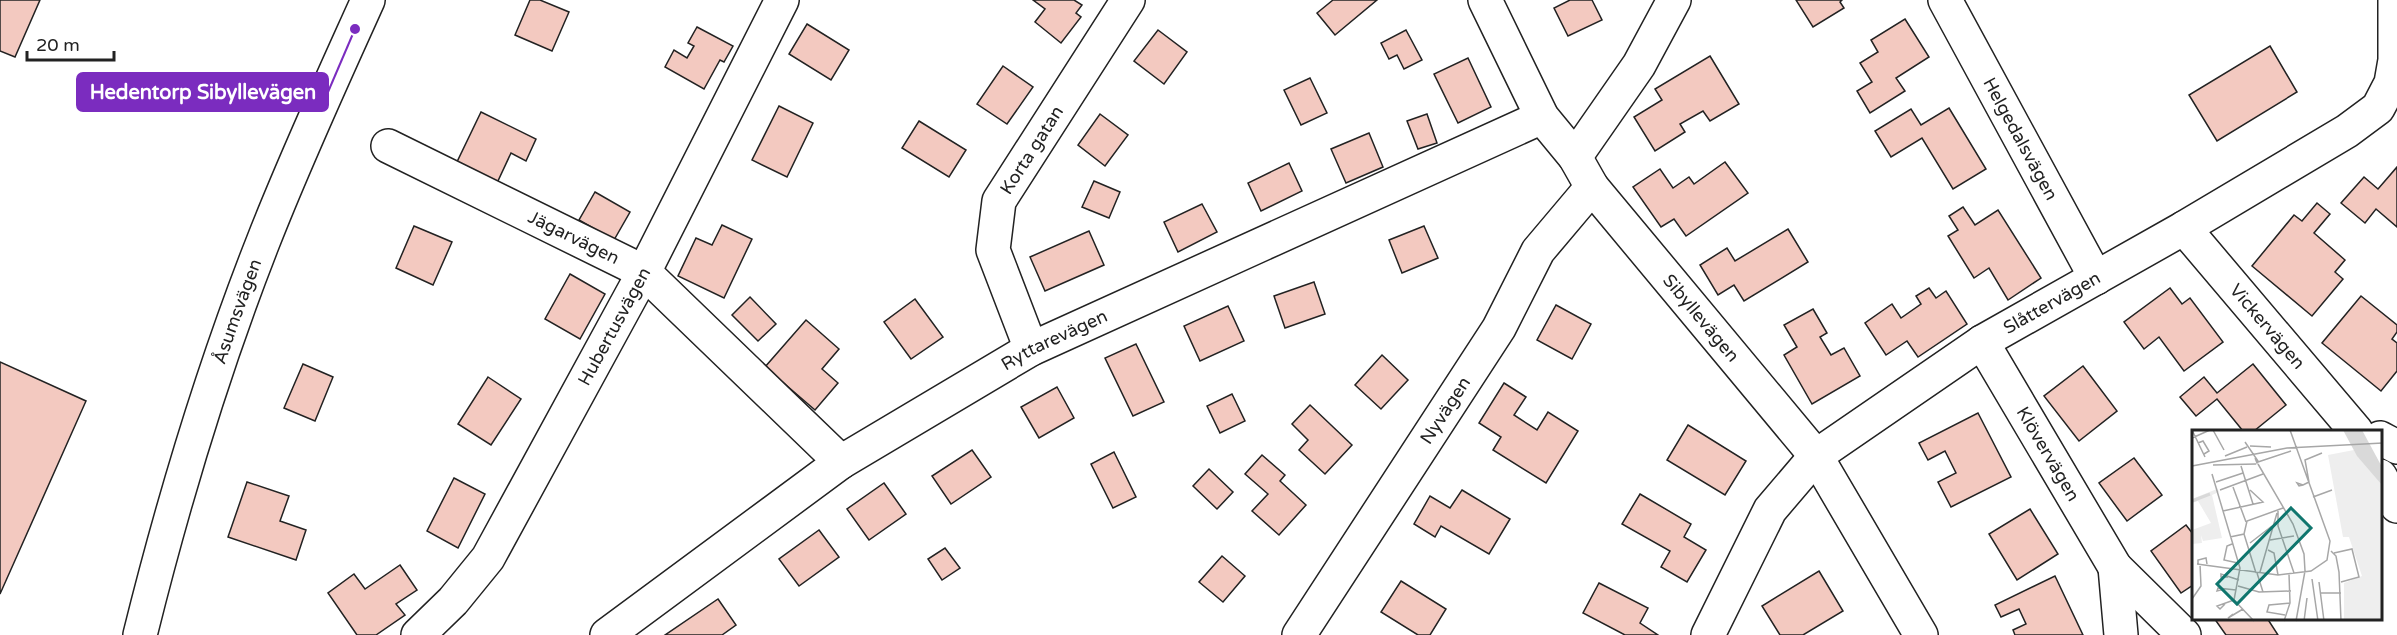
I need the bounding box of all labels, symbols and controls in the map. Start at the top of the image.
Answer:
scale bar [27,24,114,62]
text: 20 m [36,34,80,56]
callout: Hedentorp Sibyllevägen [77,73,328,111]
street label: Helgedalsvägen [1978,74,2063,204]
text: Hedentorp Sibyllevägen [90,81,316,105]
street label: Korta gatan [995,102,1068,198]
street label: Jägarvägen [524,206,623,269]
street label: Åsumsvägen [208,256,266,367]
street label: Hubertusvägen [573,264,655,389]
street label: Slåttervägen [1999,266,2104,339]
street label: Sibyllevägen [1658,270,1744,366]
street label: Vickervägen [2225,279,2310,374]
street label: Ryttarevägen [997,305,1111,375]
street label: Nyvägen [1415,373,1475,448]
street label: Klövervägen [2012,403,2085,505]
inset map [2192,430,2382,620]

